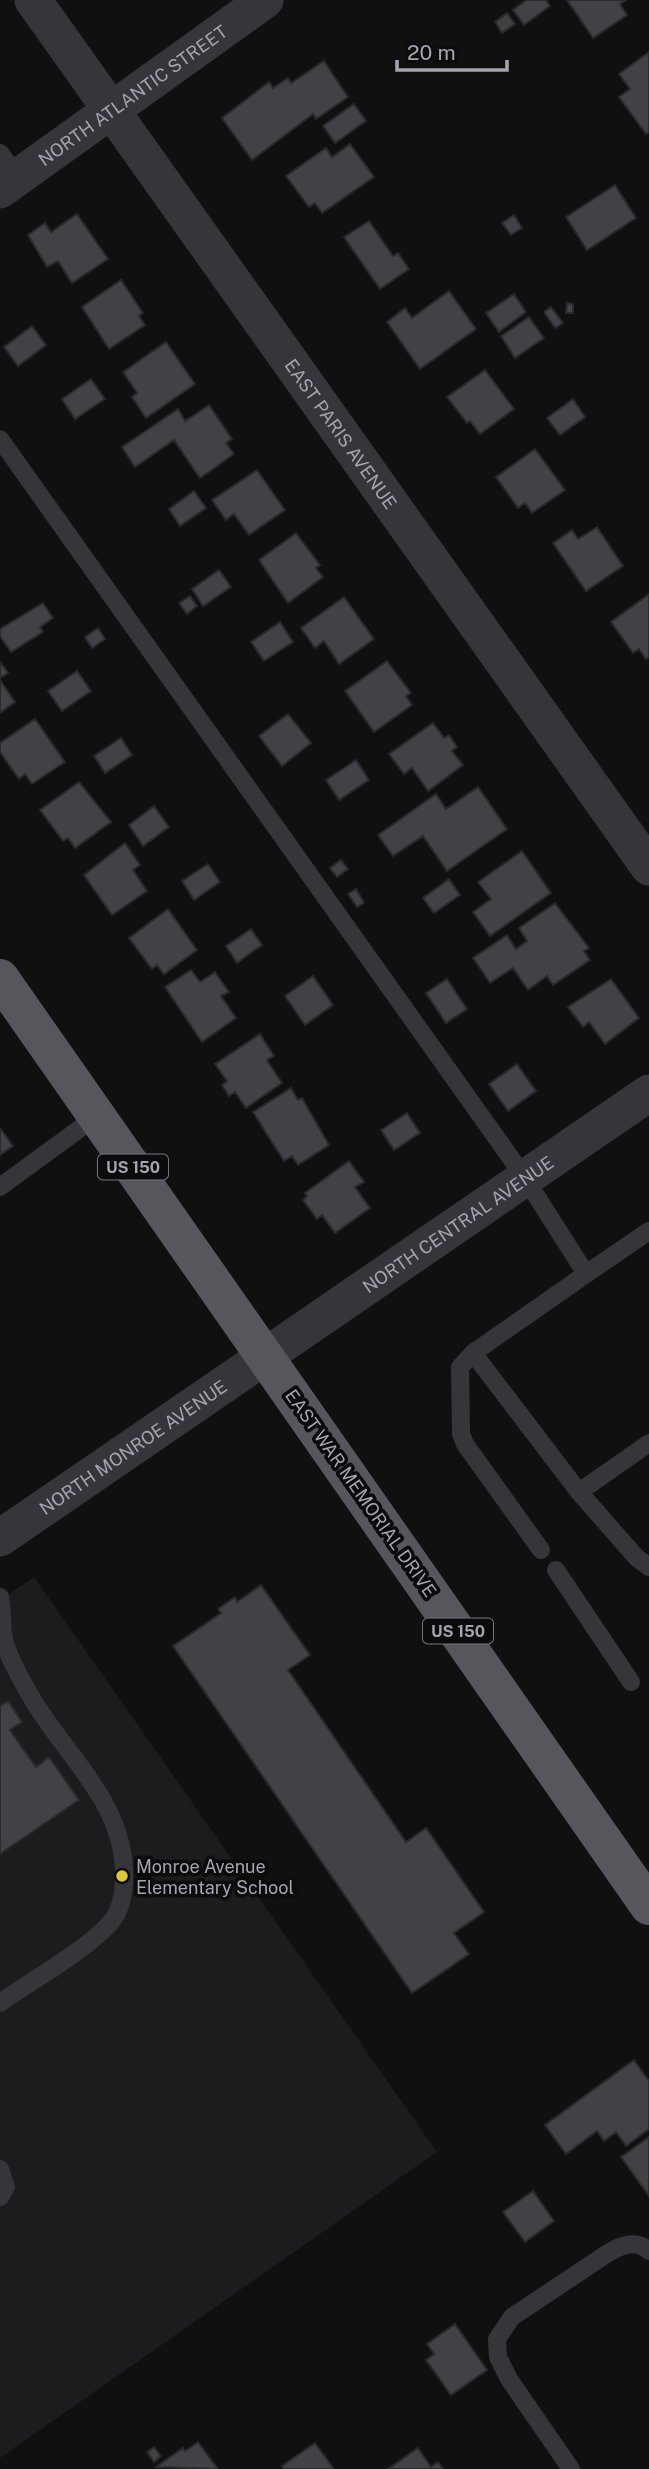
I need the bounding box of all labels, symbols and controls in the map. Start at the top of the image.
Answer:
street label: NORTH ATLANTIC STREET [34,20,231,170]
scale bar [397,28,507,72]
text: 20 m [407,40,456,65]
street label: EAST PARIS AVENUE [281,355,401,513]
street label: NORTH CENTRAL AVENUE [358,1151,557,1297]
road number: US 150 [98,1154,168,1180]
street label: NORTH MONROE AVENUE [35,1375,231,1519]
street label: EAST WAR MEMORIAL DRIVE [281,1385,441,1601]
road number: US 150 [423,1618,493,1644]
place label: Monroe Avenue Elementary School [136,1856,294,1898]
marker: Monroe Avenue Elementary School [114,1868,130,1884]

